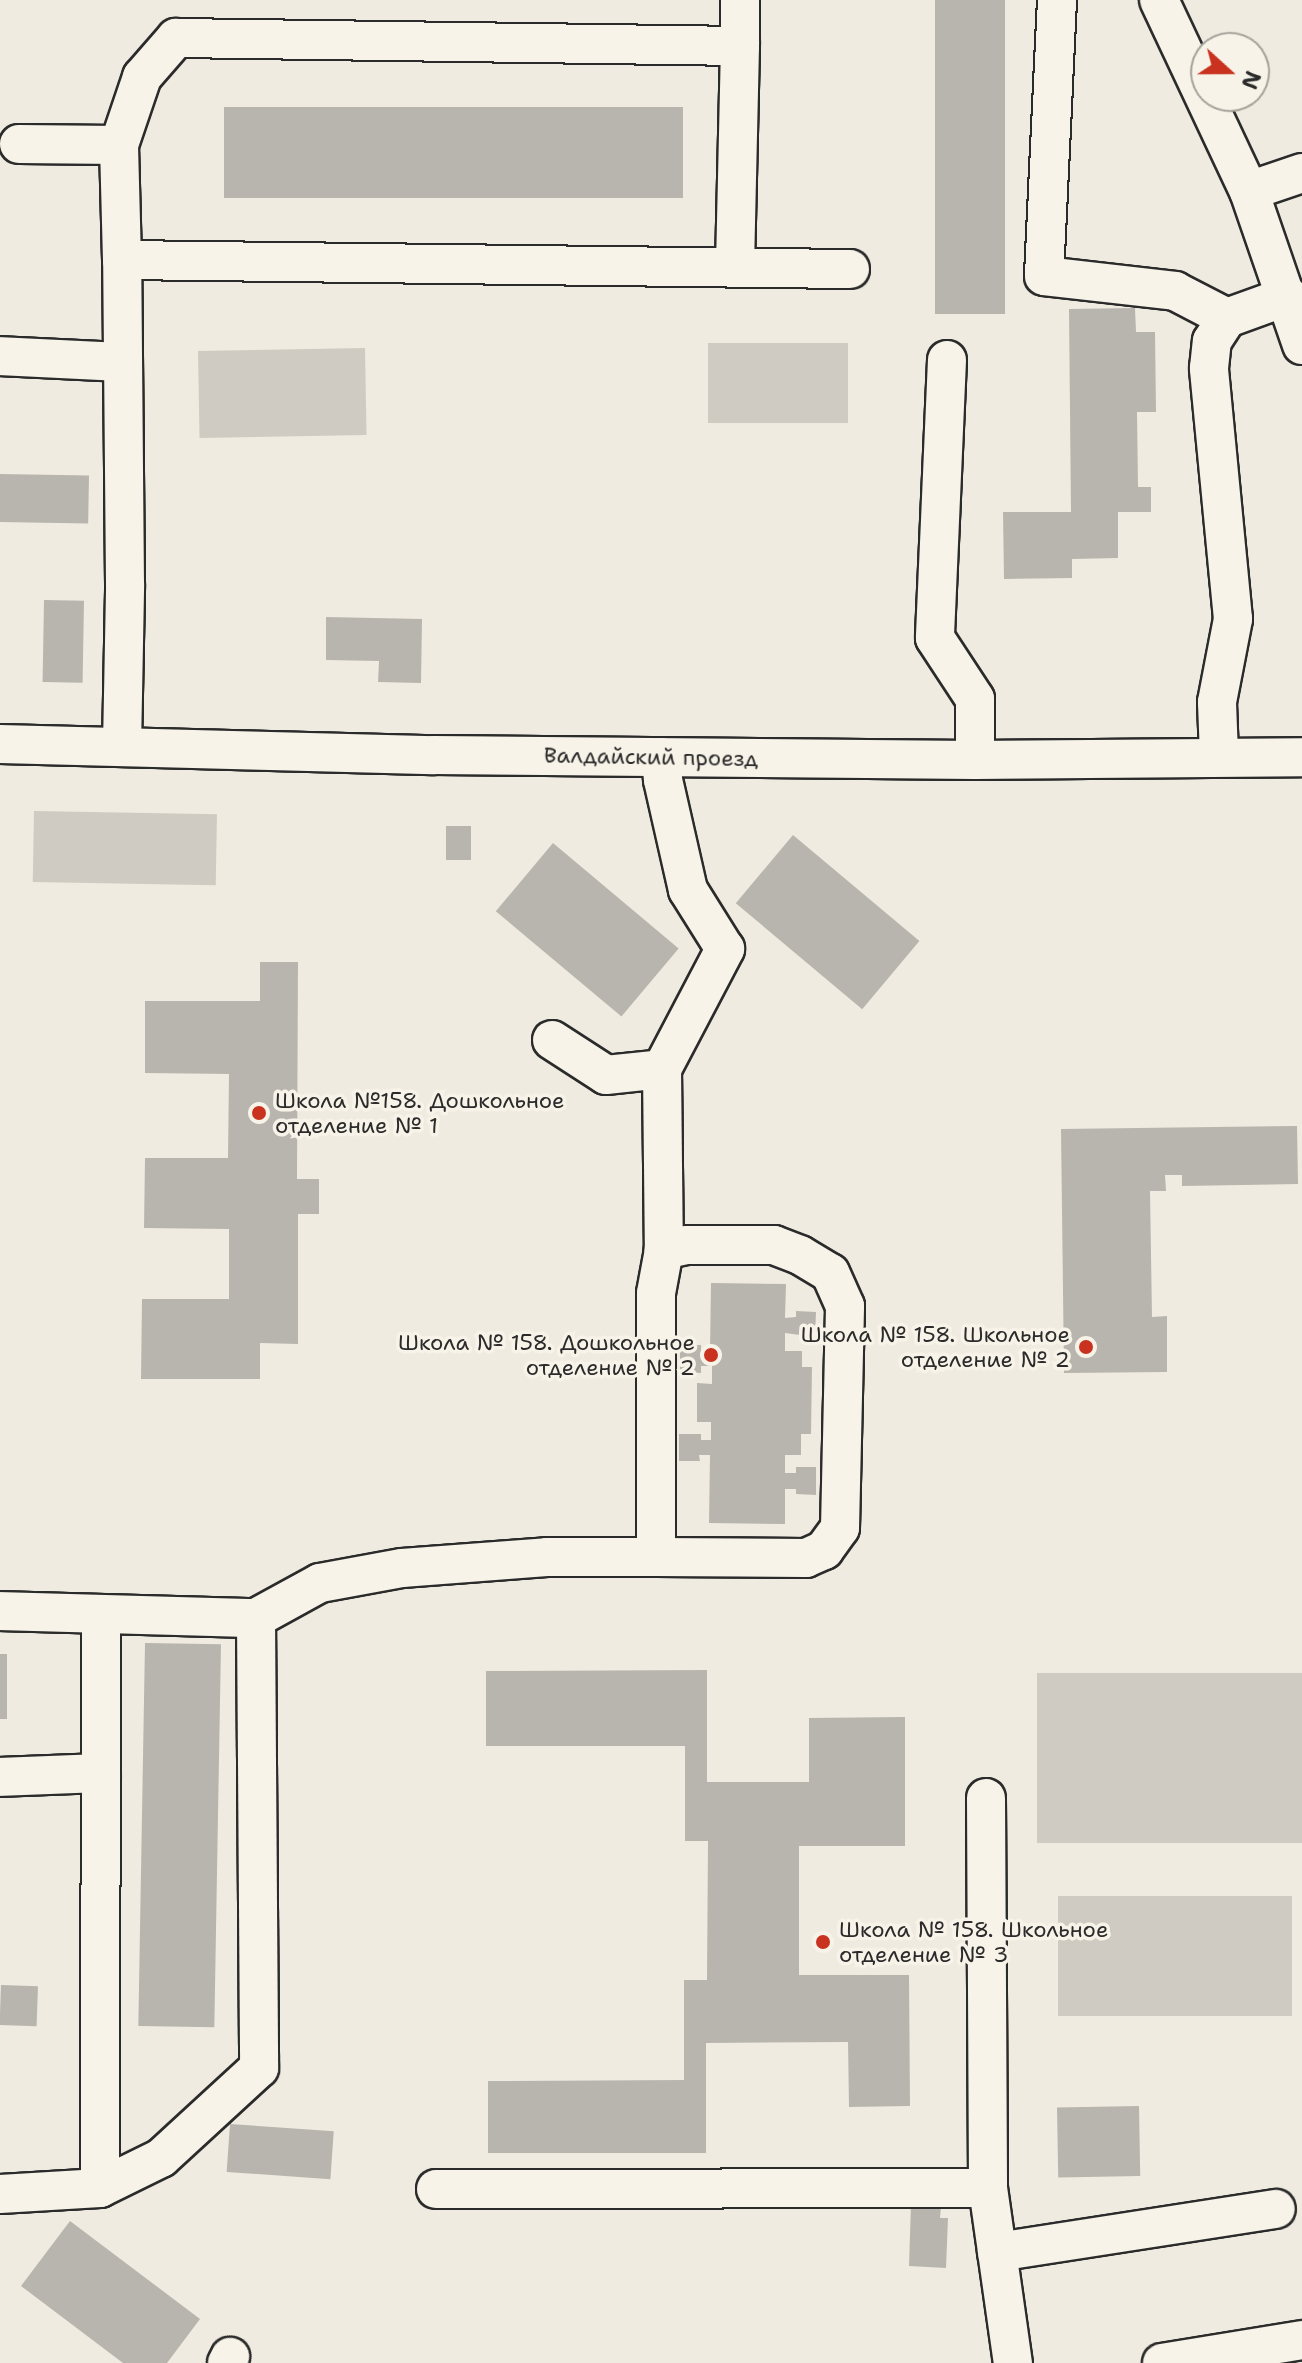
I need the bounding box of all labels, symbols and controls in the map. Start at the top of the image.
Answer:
north arrow [1190,32,1270,112]
text: N [1234,67,1268,93]
street label: Валдайский проезд [544,742,758,772]
place label: Школа №158. Дошкольное отделение № 1 [275,1087,566,1138]
marker: Школа №158. Дошкольное отделение № 1 [250,1104,268,1122]
place label: Школа № 158. Школьное отделение № 2 [801,1321,1070,1372]
place label: Школа № 158. Дошкольное отделение № 2 [398,1329,695,1380]
marker: Школа № 158. Школьное отделение № 2 [1077,1338,1095,1356]
marker: Школа № 158. Дошкольное отделение № 2 [702,1346,720,1364]
place label: Школа № 158. Школьное отделение № 3 [839,1916,1108,1968]
marker: Школа № 158. Школьное отделение № 3 [814,1933,832,1951]

